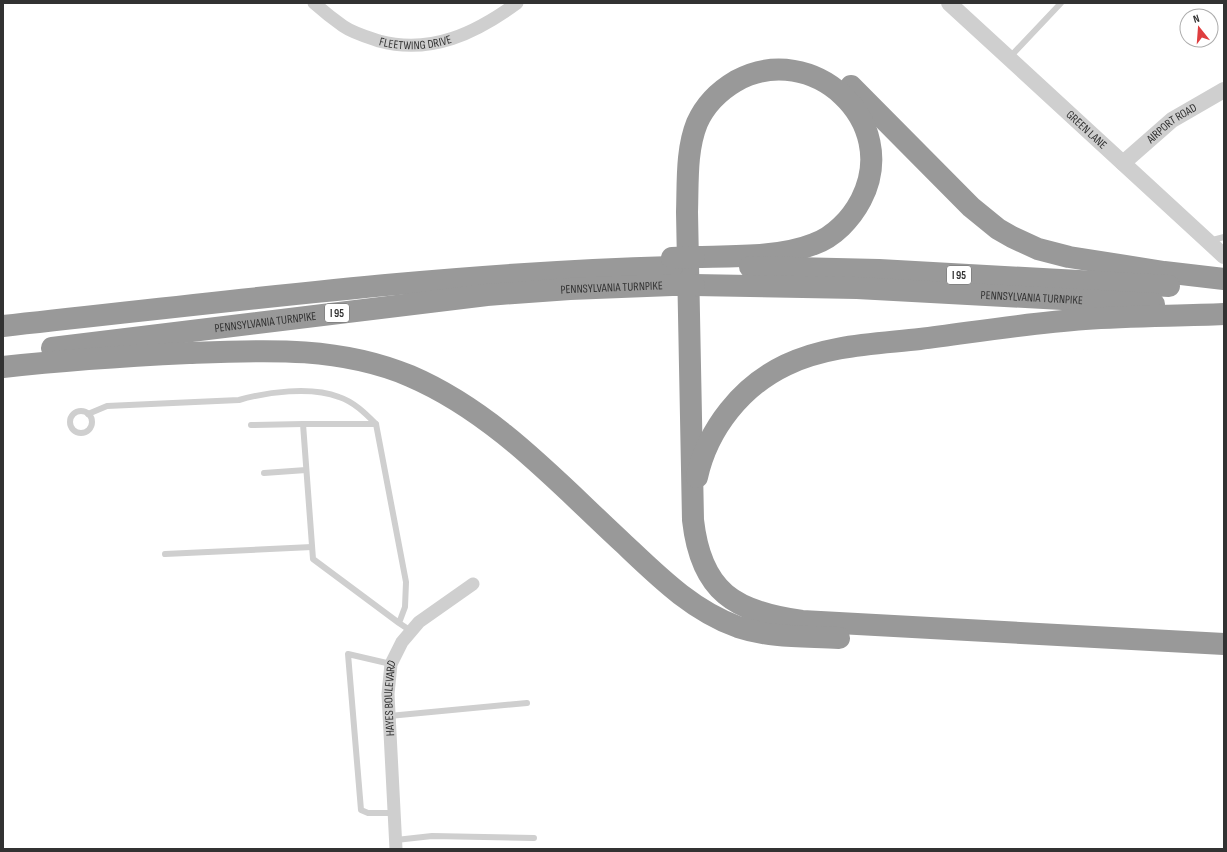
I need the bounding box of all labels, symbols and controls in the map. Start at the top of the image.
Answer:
north arrow [1179,8,1219,48]
text: N [1192,12,1201,26]
street label: FLEETWING DRIVE [378,32,453,53]
street label: AIRPORT ROAD [1143,100,1199,147]
street label: GREEN LANE [1063,107,1110,152]
road number: I 95 [947,266,971,284]
street label: PENNSYLVANIA TURNPIKE [560,278,663,297]
street label: PENNSYLVANIA TURNPIKE [980,287,1083,308]
road number: I 95 [325,304,349,322]
street label: PENNSYLVANIA TURNPIKE [214,308,317,336]
street label: HAYES BOULEVARD [380,657,399,737]

